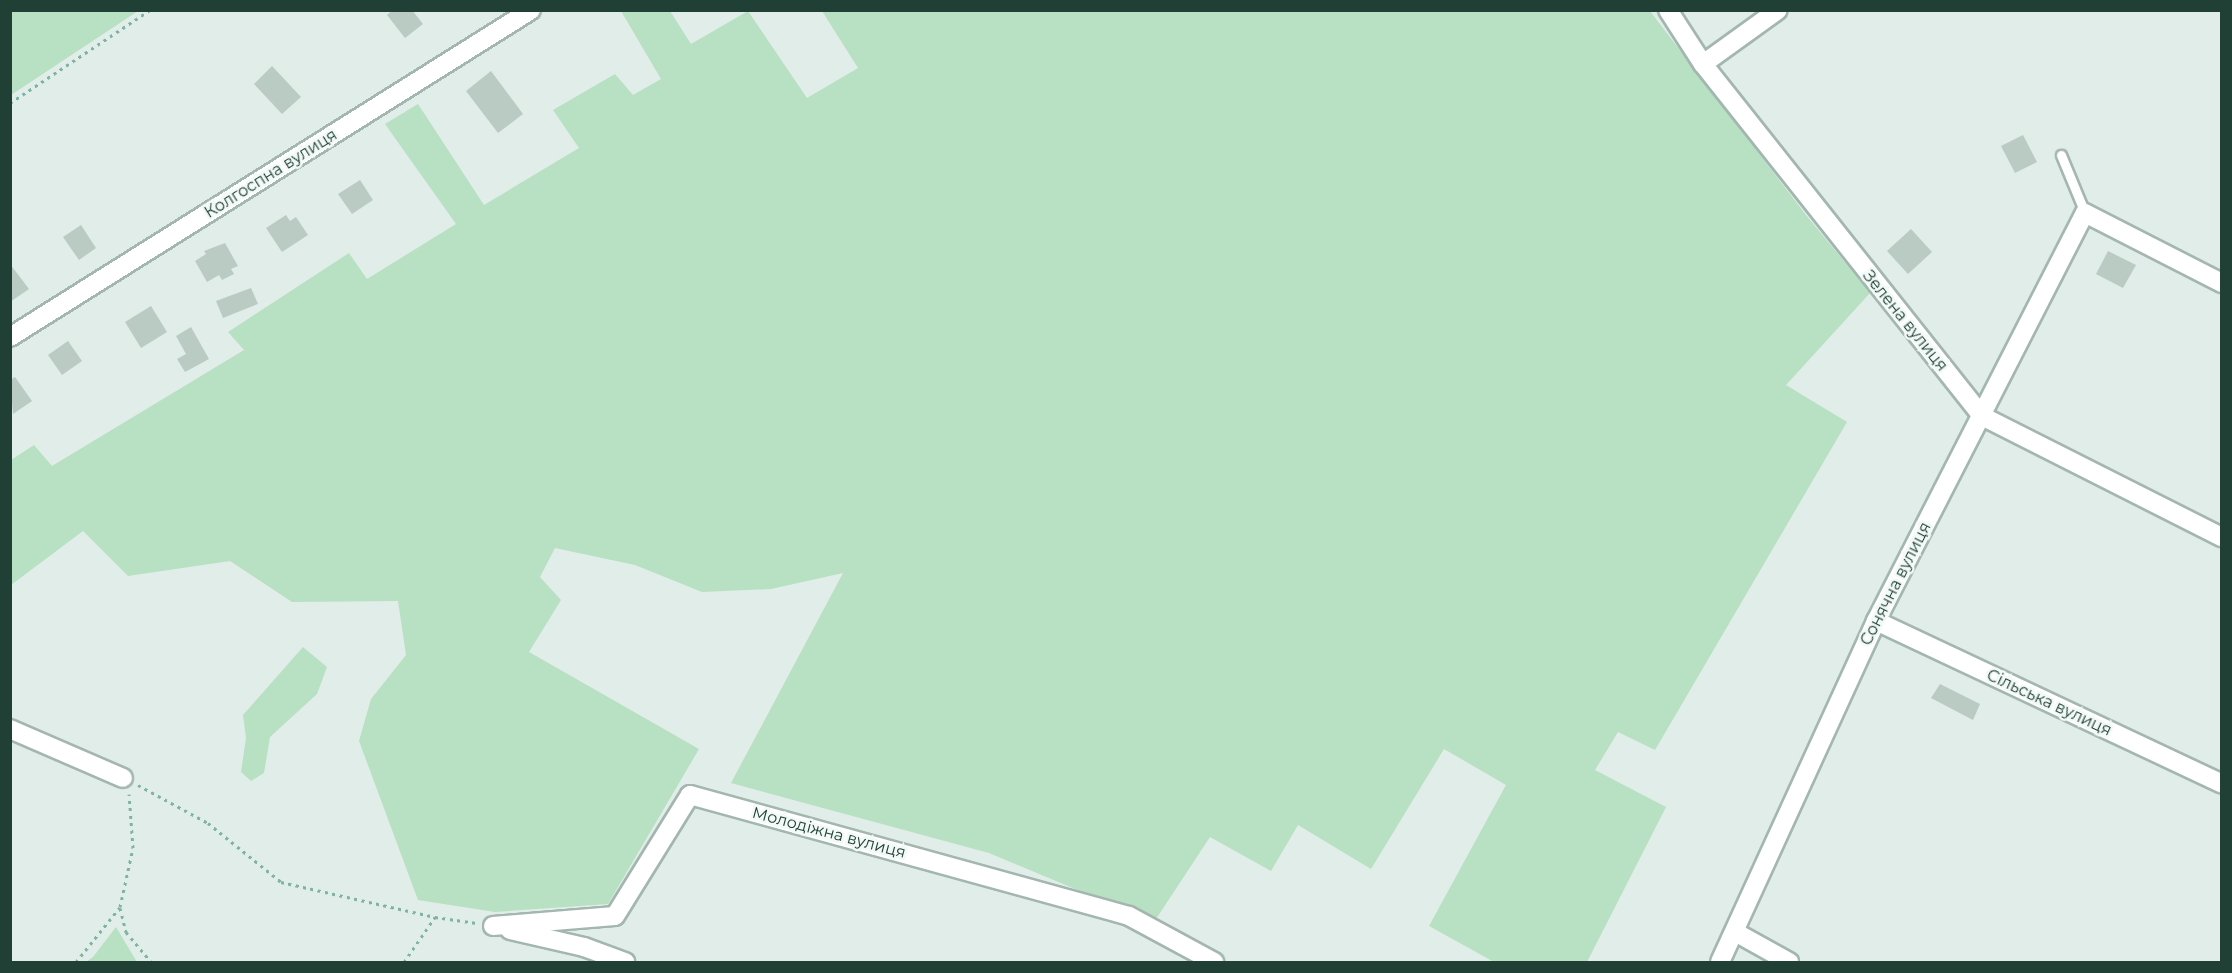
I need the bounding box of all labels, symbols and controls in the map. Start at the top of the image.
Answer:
street label: Колгоспна вулиця [201,125,341,223]
street label: Зелена вулиця [1859,267,1951,375]
street label: Сонячна вулиця [1857,519,1935,649]
street label: Сільська вулиця [1983,666,2115,740]
street label: Молодіжна вулиця [750,803,908,863]

